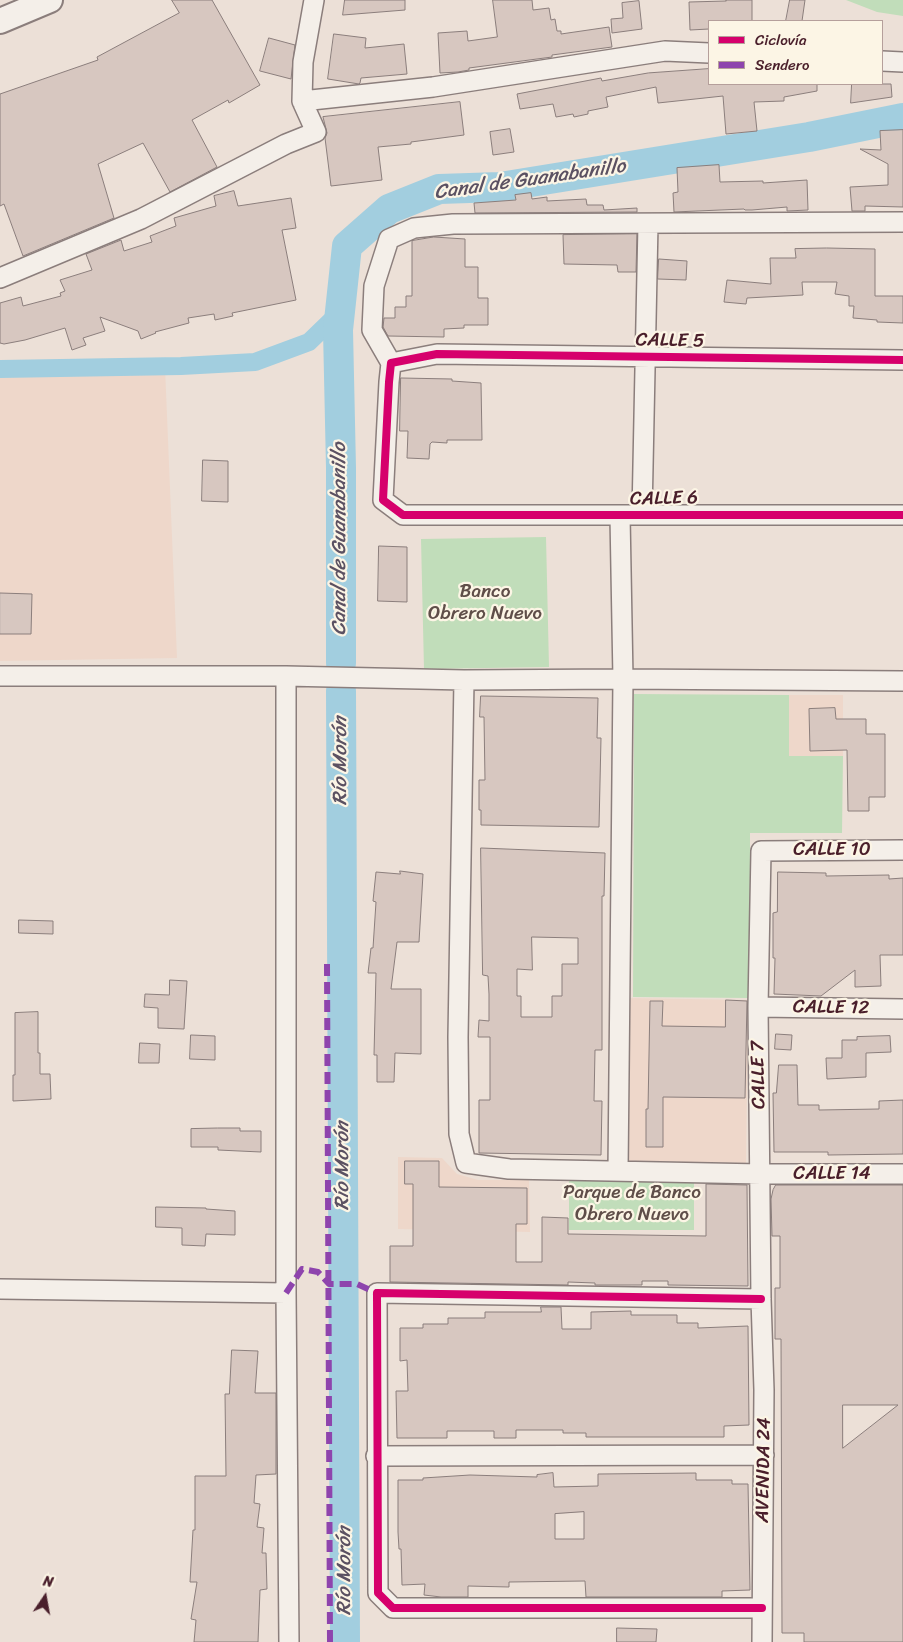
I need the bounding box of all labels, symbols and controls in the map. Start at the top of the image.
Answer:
legend [708,20,883,85]
text: Ciclovía [755,27,807,53]
text: Sendero [755,52,809,78]
water label: Canal de Guanabanillo [433,155,627,205]
street label: CALLE 5 [635,329,705,353]
water label: Canal de Guanabanillo [328,443,352,635]
street label: CALLE 6 [630,487,698,511]
park label: Banco Obrero Nuevo [428,581,542,625]
water label: Río Morón [329,717,353,805]
street label: CALLE 10 [793,839,871,861]
street label: CALLE 12 [793,996,869,1020]
street label: CALLE 7 [747,1041,771,1109]
water label: Río Morón [331,1122,355,1210]
street label: CALLE 14 [793,1163,871,1185]
park label: Parque de Banco Obrero Nuevo [563,1182,701,1226]
street label: AVENIDA 24 [752,1417,776,1523]
water label: Río Morón [333,1527,357,1615]
text: N [41,1569,56,1595]
north arrow [20,1572,70,1622]

